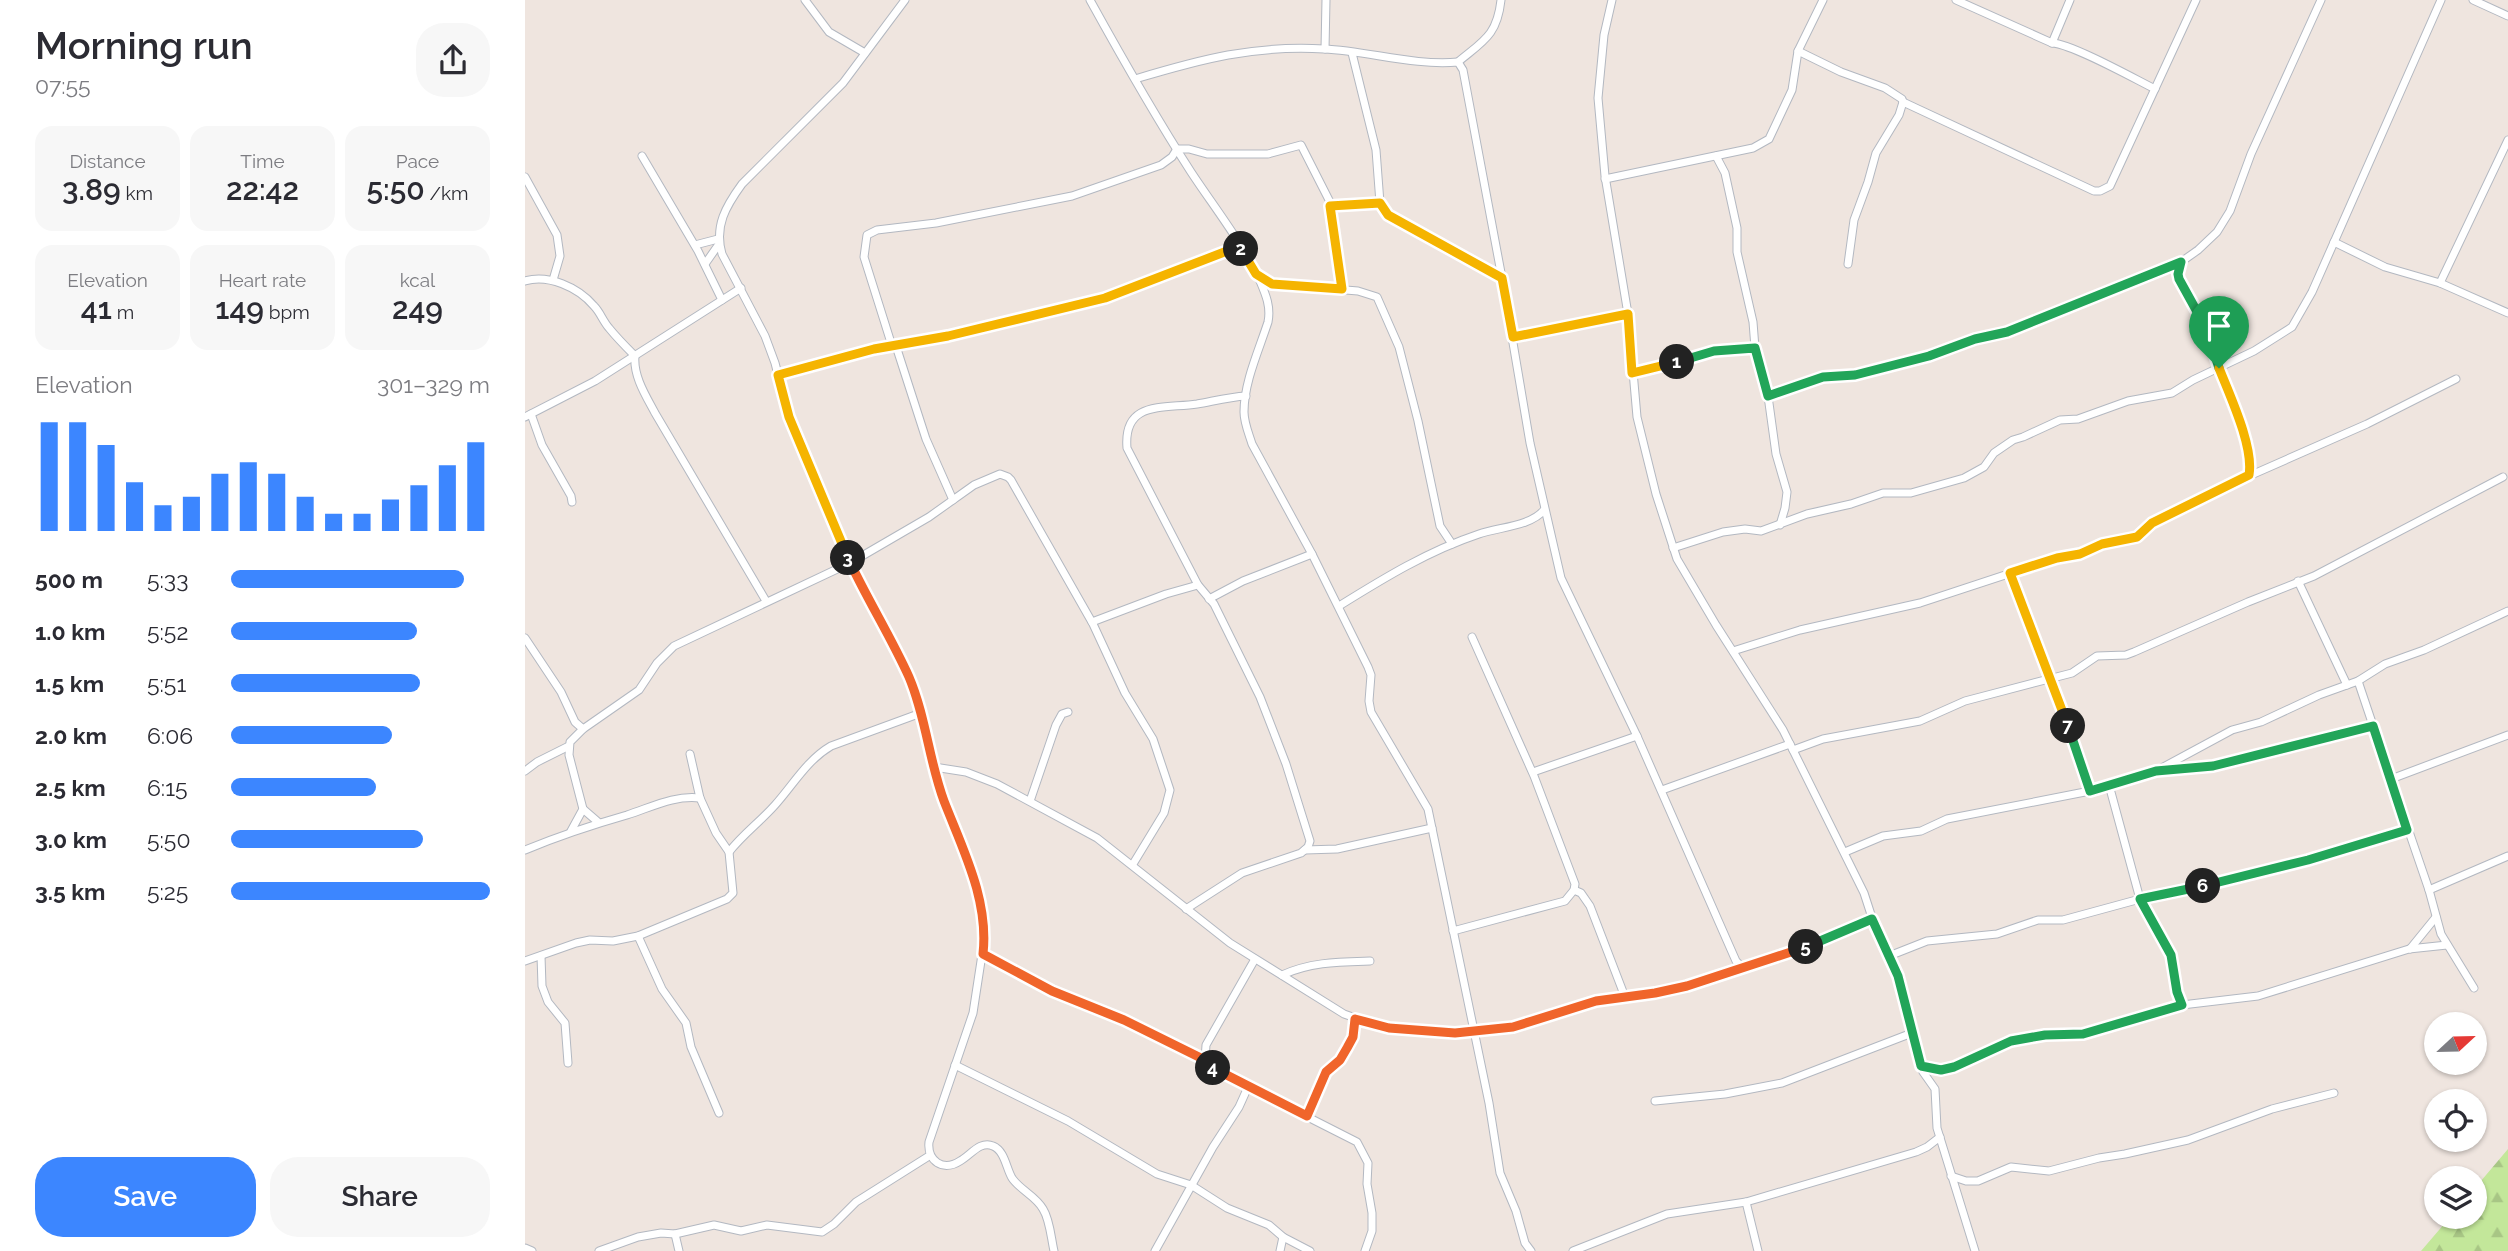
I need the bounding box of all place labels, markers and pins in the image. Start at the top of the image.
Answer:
pin: 2 [1223,232,1259,266]
pin [2189,296,2249,368]
pin: 1 [1659,344,1695,380]
pin: 3 [831,540,865,576]
pin: 7 [2051,708,2085,744]
pin: 6 [2185,868,2221,903]
pin: 5 [1789,930,1823,964]
pin: 4 [1195,1050,1231,1086]

